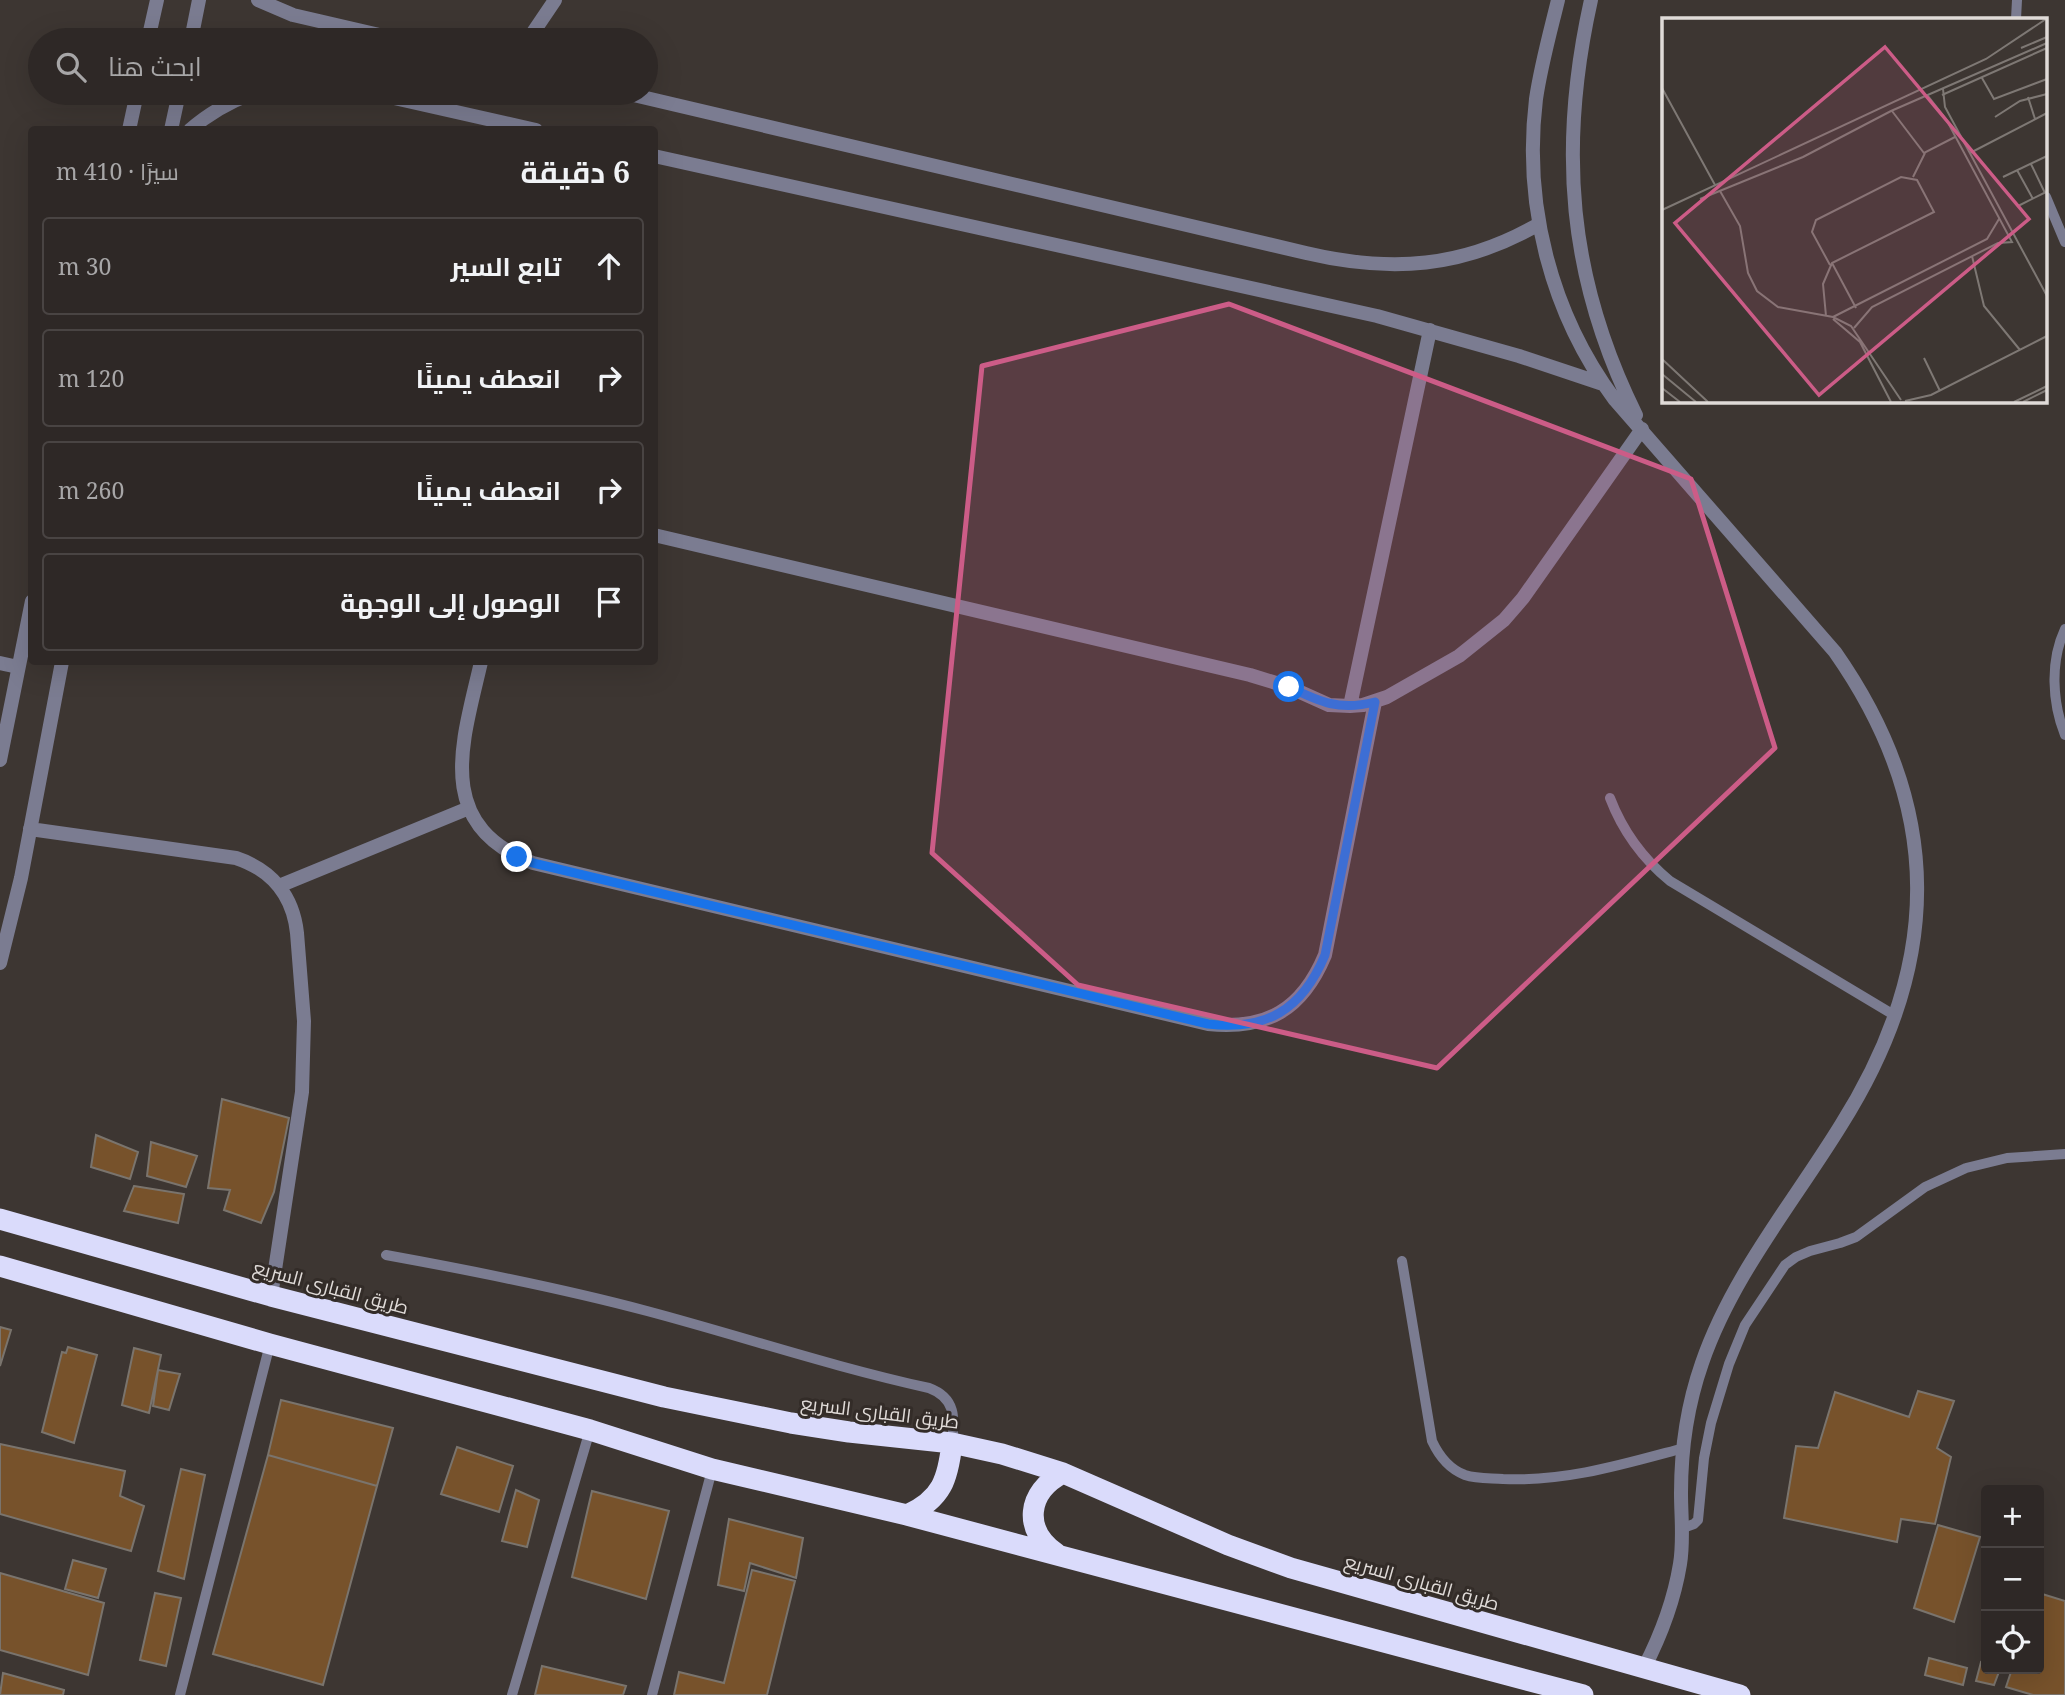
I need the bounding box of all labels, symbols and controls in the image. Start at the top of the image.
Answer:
inset map [1662,18,2048,402]
search box [28,28,658,105]
icon: search [52,48,90,86]
text: ابحث هنا [108,48,202,84]
text: 6 دقيقة [520,151,630,192]
text: سيرًا · 410 m [56,155,179,187]
icon: ahead [590,247,628,285]
text: تابع السير [451,248,561,284]
text: 30 m [58,250,111,282]
icon: right [590,359,628,397]
text: انعطف يمينًا [416,360,561,396]
text: 120 m [58,362,124,394]
icon: right [590,471,628,509]
text: انعطف يمينًا [416,472,561,508]
text: 260 m [58,474,124,506]
icon: arrive [590,583,628,621]
text: الوصول إلى الوجهة [340,584,561,620]
route start [1273,671,1304,702]
route end [501,841,532,872]
street label: طريق القبارى السريع [250,1254,411,1321]
street label: طريق القبارى السريع [799,1389,961,1436]
map controls [1981,1485,2044,1674]
button: + [1981,1485,2044,1548]
street label: طريق القبارى السريع [1341,1548,1502,1617]
button: − [1981,1548,2044,1611]
button: locate [1981,1611,2044,1674]

